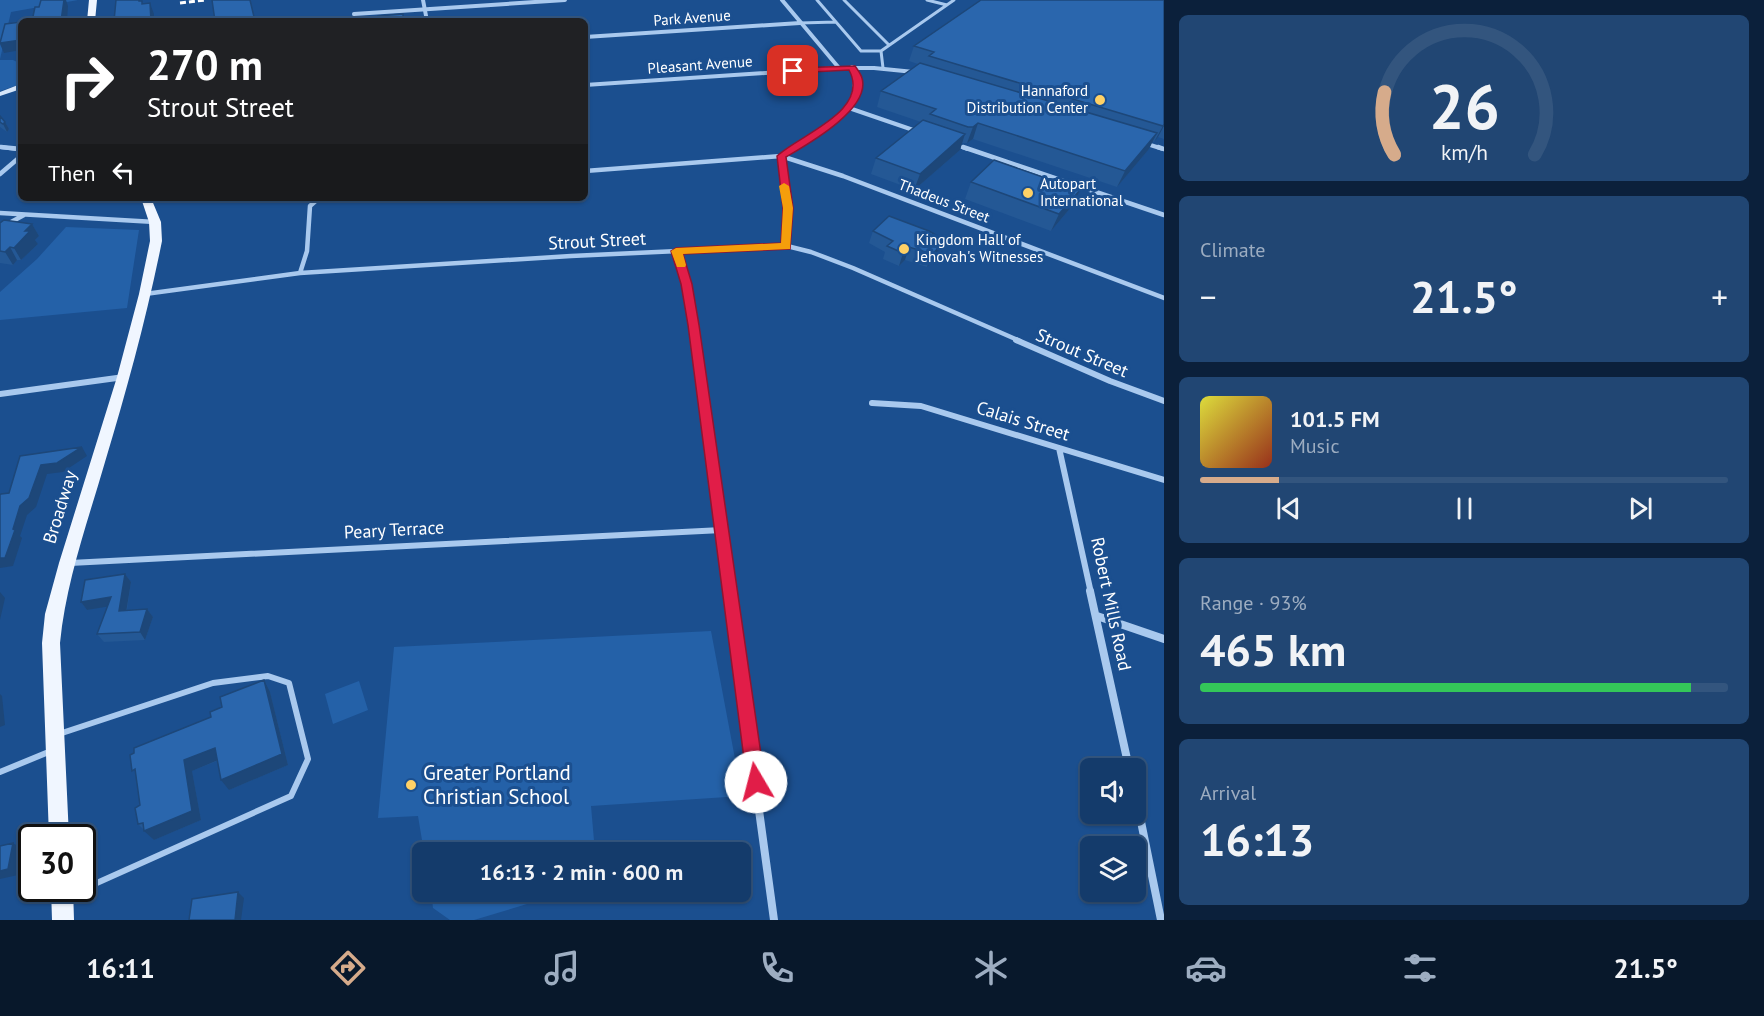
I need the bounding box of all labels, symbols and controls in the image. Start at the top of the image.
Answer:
street label: Park Avenue [653,5,731,30]
text: 270 m [147,37,263,92]
icon: right [48,42,126,120]
pin [767,45,818,96]
street label: Pleasant Avenue [647,51,753,78]
icon: arrive [776,54,809,87]
text: 26 [1429,65,1499,146]
place label: Hannaford Distribution Center [967,81,1088,117]
text: Strout Street [147,90,294,124]
marker: Hannaford Distribution Center [1093,93,1107,107]
text: km/h [1440,138,1487,166]
icon: left [107,156,140,189]
text: Then [48,159,95,187]
street label: Thadeus Street [896,174,993,227]
place label: Autopart International [1040,174,1124,210]
marker: Autopart International [1021,186,1035,200]
street label: Strout Street [547,226,647,255]
place label: Kingdom Hall of Jehovah's Witnesses [915,230,1043,266]
text: Climate [1200,237,1266,263]
marker: Kingdom Hall of Jehovah's Witnesses [897,242,911,256]
text: 21.5° [1410,267,1518,325]
text: − [1200,275,1217,318]
text: + [1711,275,1728,318]
street label: Strout Street [1033,323,1132,382]
street label: Calais Street [974,395,1073,446]
text: 101.5 FM [1290,405,1380,433]
text: Music [1290,433,1339,459]
street label: Broadway [37,467,82,546]
icon: previous [1272,492,1305,525]
icon: pause [1448,492,1481,525]
icon: next [1624,492,1657,525]
street label: Peary Terrace [343,515,445,544]
street label: Robert Mills Road [1086,535,1137,673]
text: Range · 93% [1200,590,1307,616]
text: 465 km [1200,620,1346,678]
position arrow [724,750,788,814]
map controls [1080,758,1146,902]
button: sound [1080,758,1146,824]
place label: Greater Portland Christian School [423,759,571,810]
marker: Greater Portland Christian School [404,778,418,792]
text: Arrival [1200,780,1256,806]
text: 16:13 [1200,810,1314,868]
speed limit sign: 30 [18,824,96,902]
button: layers [1080,836,1146,902]
text: 16:13 · 2 min · 600 m [480,858,683,886]
icon: directions [327,947,369,989]
icon: music [541,947,583,989]
icon: phone [756,947,798,989]
icon: climate [970,947,1012,989]
icon: car [1185,947,1227,989]
icon: filters [1399,947,1441,989]
text: 16:11 [86,951,155,985]
text: 21.5° [1613,951,1678,985]

